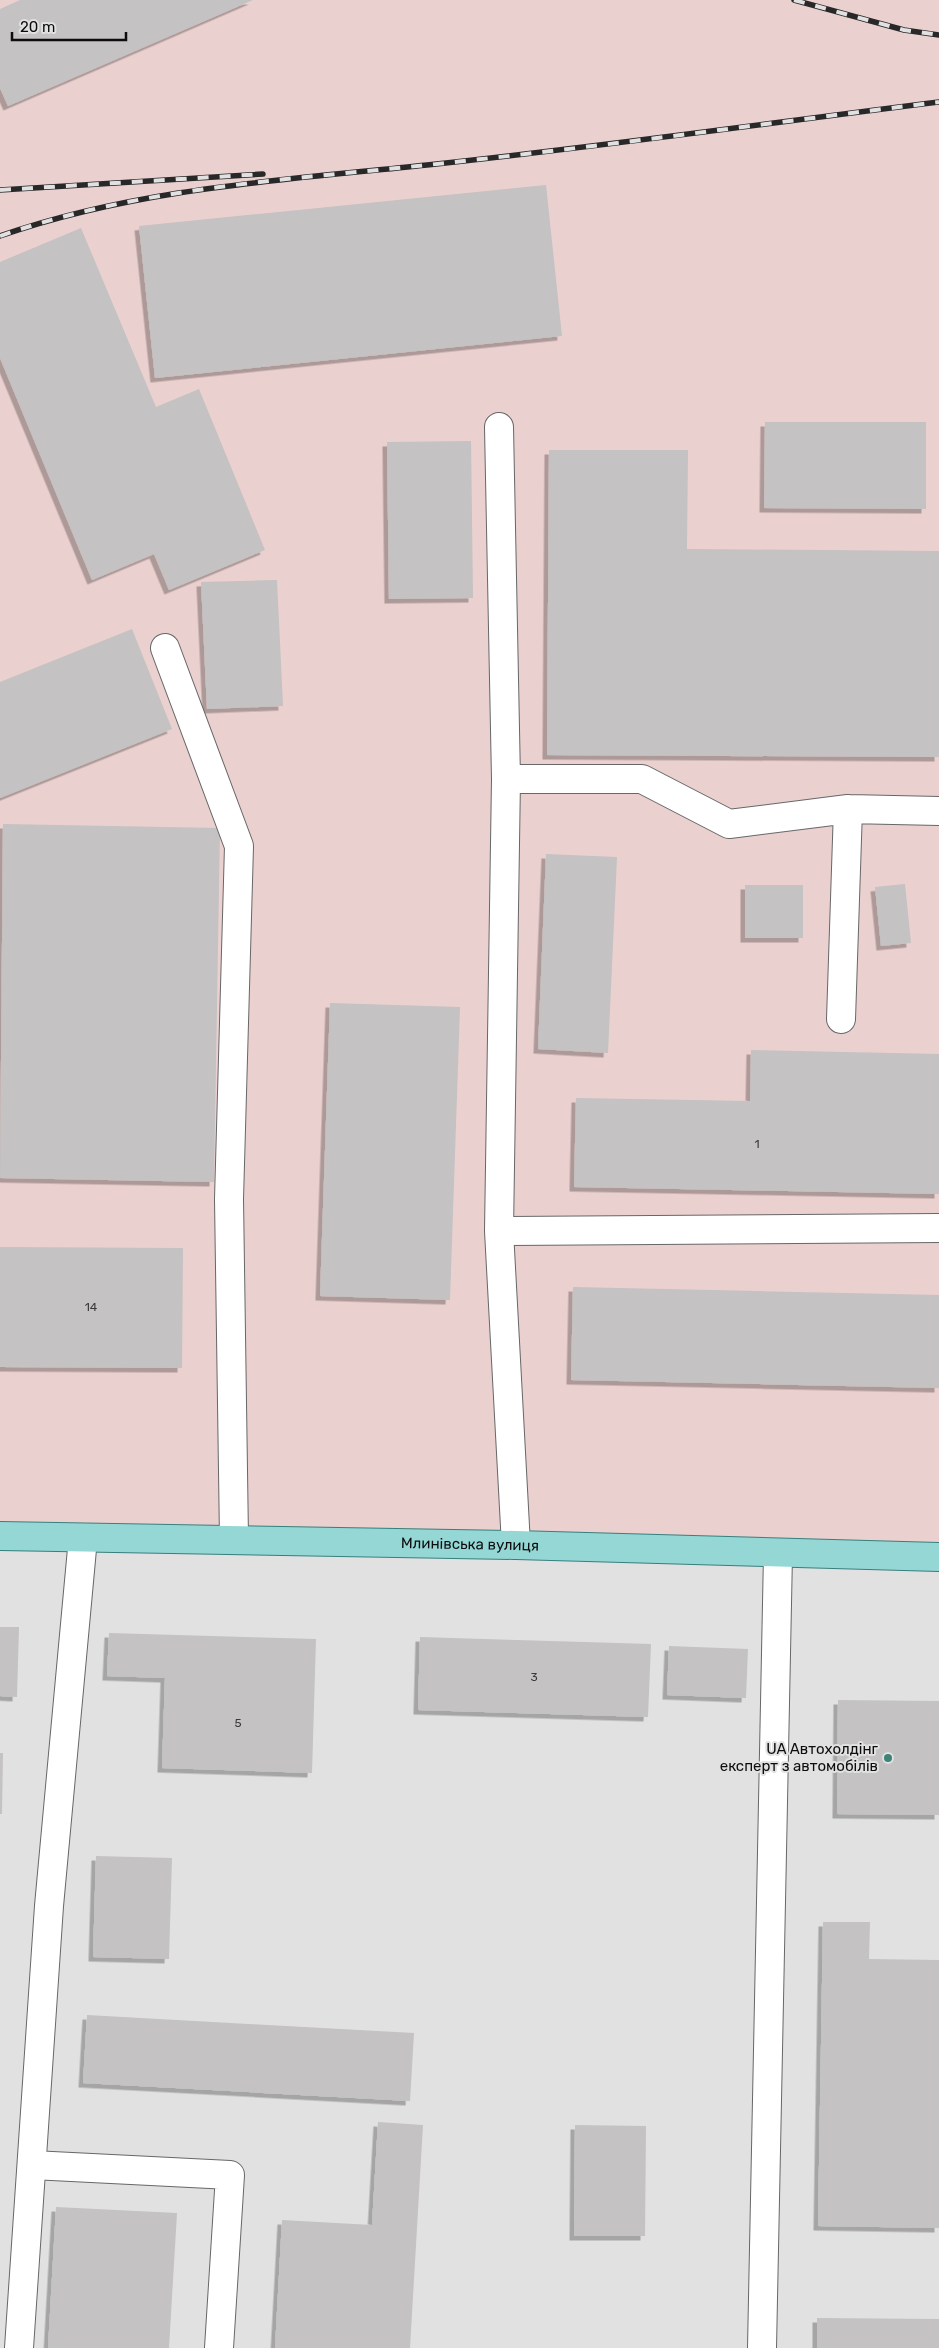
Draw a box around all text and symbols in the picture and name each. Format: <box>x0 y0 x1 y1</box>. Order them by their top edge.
scale bar <box>12 10 126 42</box>
text: 20 m <box>20 18 55 36</box>
house number: 1 <box>754 1137 760 1151</box>
house number: 14 <box>85 1300 98 1314</box>
street label: Млинівська вулиця <box>401 1534 539 1555</box>
house number: 3 <box>530 1670 538 1684</box>
house number: 5 <box>234 1716 242 1730</box>
place label: UA Автохолдінг експерт з автомобілів <box>720 1740 879 1775</box>
marker: UA Автохолдінг експерт з автомобілів <box>882 1752 894 1764</box>

